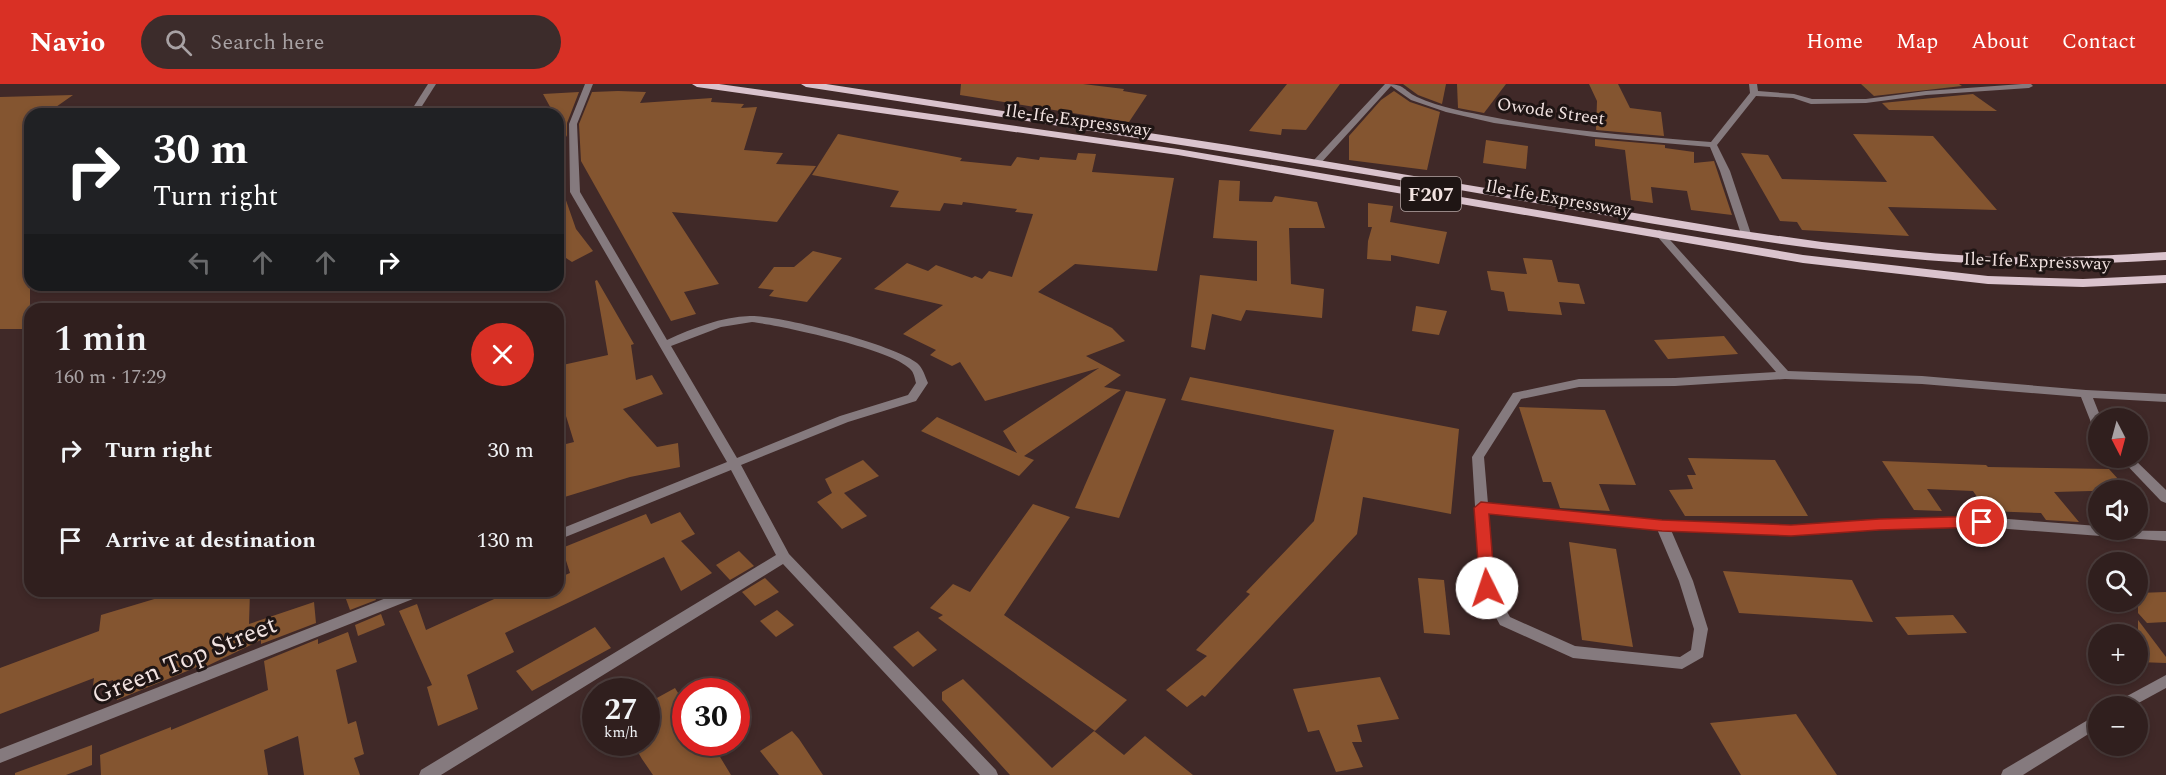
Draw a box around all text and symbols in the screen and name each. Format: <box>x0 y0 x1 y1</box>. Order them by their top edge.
search box <box>141 15 561 69</box>
text: Navio <box>30 21 105 64</box>
icon: search <box>162 26 195 59</box>
text: Search here <box>210 26 324 59</box>
text: Home <box>1806 26 1863 58</box>
text: Map <box>1896 26 1938 58</box>
text: About <box>1971 26 2029 58</box>
text: Contact <box>2062 26 2136 58</box>
street label: Owode Street <box>1495 91 1607 132</box>
street label: Ile-Ife Expressway <box>1003 97 1154 144</box>
text: 30 m <box>153 119 248 182</box>
icon: right <box>54 132 132 210</box>
street label: Ile-Ife Expressway <box>1483 172 1634 225</box>
text: Turn right <box>153 176 278 218</box>
road number: F207 <box>1401 177 1461 211</box>
street label: Ile-Ife Expressway <box>1963 245 2112 278</box>
icon: left <box>183 246 216 279</box>
icon: ahead <box>246 246 279 279</box>
icon: ahead <box>309 246 342 279</box>
icon: right <box>372 246 405 279</box>
text: 1 min <box>54 312 147 367</box>
button: close <box>471 323 534 386</box>
text: 160 m · 17:29 <box>54 362 166 392</box>
north arrow <box>2088 408 2148 468</box>
map controls <box>2088 408 2148 756</box>
icon: right <box>54 434 87 467</box>
text: Turn right <box>105 434 212 467</box>
text: 30 m <box>488 434 534 467</box>
button: sound <box>2088 480 2148 540</box>
pin <box>1956 496 2007 547</box>
icon: arrive <box>1965 505 1998 538</box>
icon: arrive <box>54 524 87 557</box>
text: Arrive at destination <box>105 524 316 557</box>
text: 130 m <box>477 524 534 557</box>
button: search <box>2088 552 2148 612</box>
position arrow <box>1455 556 1519 620</box>
street label: Green Top Street <box>86 605 283 715</box>
button: + <box>2088 624 2148 684</box>
speed limit sign: 30 <box>672 678 750 756</box>
text: 27 <box>604 687 638 733</box>
button: − <box>2088 696 2148 756</box>
text: km/h <box>604 721 638 744</box>

